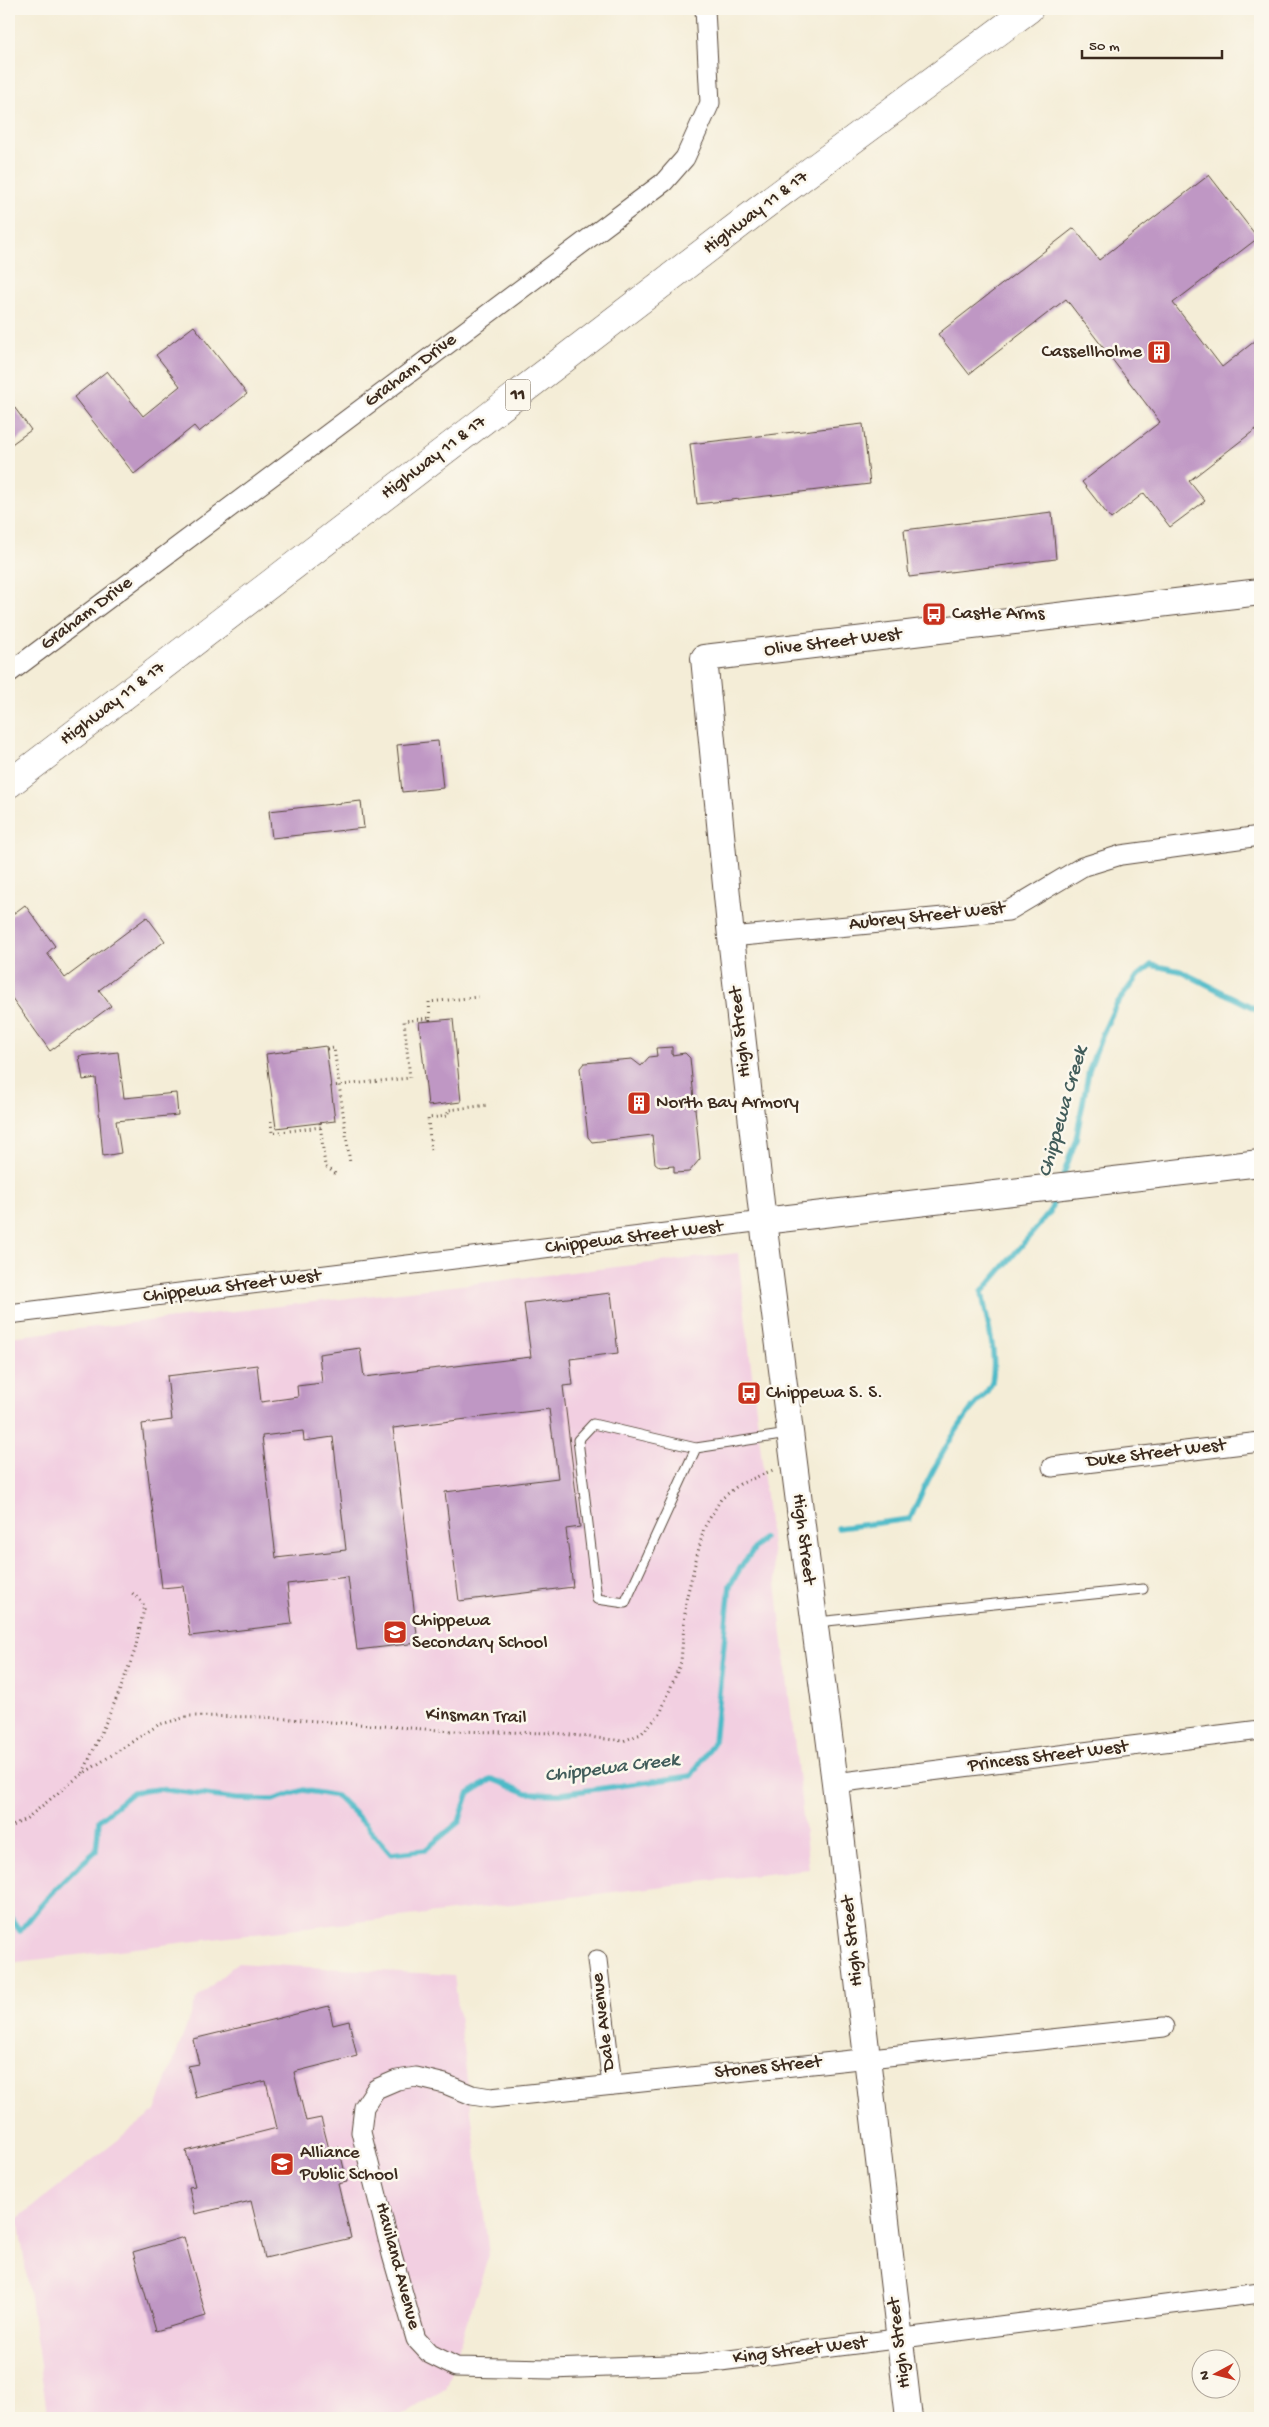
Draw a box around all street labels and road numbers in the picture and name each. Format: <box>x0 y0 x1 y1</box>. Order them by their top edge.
street label: Highway 11 & 17 <box>699 165 814 260</box>
street label: Graham Drive <box>360 329 462 413</box>
road number: 11 <box>506 380 530 410</box>
street label: Highway 11 & 17 <box>377 410 492 505</box>
street label: Graham Drive <box>36 572 138 656</box>
street label: Olive Street West <box>763 623 905 663</box>
street label: Highway 11 & 17 <box>56 656 171 751</box>
street label: Aubrey Street West <box>848 897 1008 937</box>
street label: High Street <box>725 983 757 1079</box>
street label: Chippewa Street West <box>544 1215 726 1260</box>
street label: Chippewa Street West <box>142 1264 324 1309</box>
street label: Duke Street West <box>1083 1434 1229 1474</box>
street label: High Street <box>786 1492 820 1588</box>
street label: Kinsman Trail <box>425 1704 527 1730</box>
street label: Princess Street West <box>966 1736 1132 1778</box>
street label: High Street <box>837 1892 869 1988</box>
street label: Dale Avenue <box>587 1971 622 2074</box>
street label: Stones Street <box>713 2051 825 2085</box>
street label: Haviland Avenue <box>369 2200 425 2332</box>
street label: High Street <box>883 2294 917 2390</box>
street label: King Street West <box>732 2331 871 2371</box>

